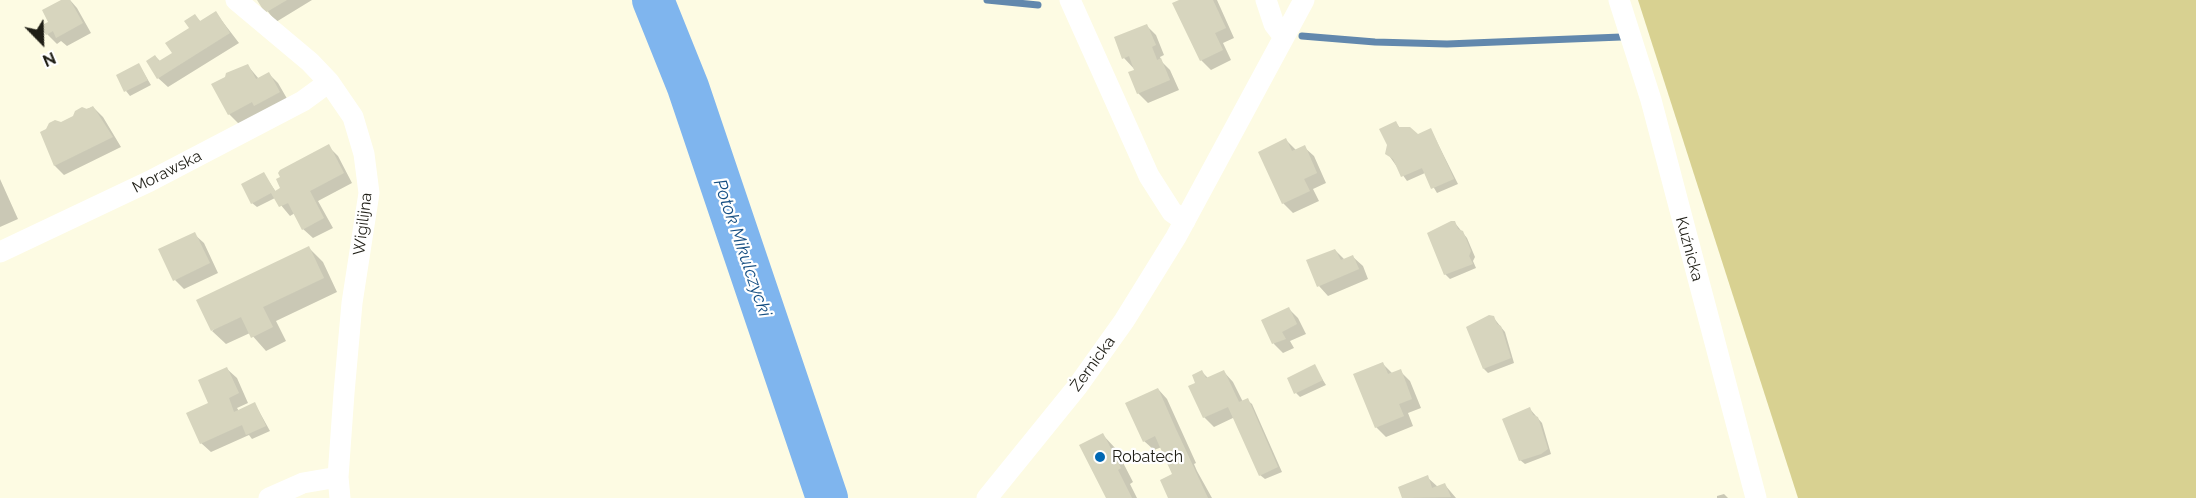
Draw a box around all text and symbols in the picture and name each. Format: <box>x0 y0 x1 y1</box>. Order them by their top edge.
north arrow <box>12 12 72 72</box>
text: N <box>40 48 59 70</box>
street label: Morawska <box>129 146 205 198</box>
water label: Potok Mikulczycki <box>708 176 776 320</box>
street label: Wigilijna <box>350 192 376 256</box>
street label: Kuźnicka <box>1671 215 1707 283</box>
street label: Żernicka <box>1067 333 1119 395</box>
place label: Robatech <box>1112 447 1183 467</box>
marker: Robatech <box>1093 450 1107 464</box>

